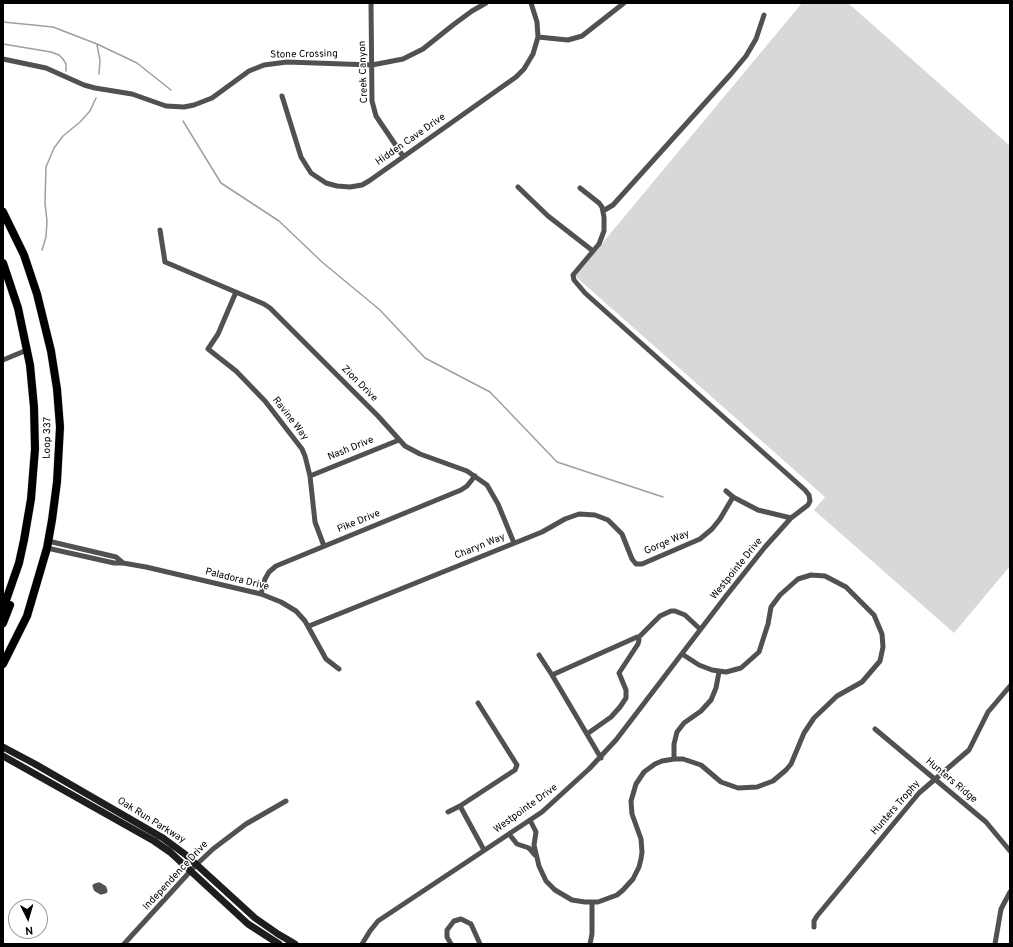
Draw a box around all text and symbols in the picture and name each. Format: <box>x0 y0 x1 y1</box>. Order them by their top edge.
street label: Creek Canyon <box>357 41 371 103</box>
street label: Stone Crossing <box>270 48 338 62</box>
street label: Hidden Cave Drive <box>374 111 448 169</box>
street label: Zion Drive <box>338 363 380 405</box>
street label: Ravine Way <box>269 395 311 443</box>
street label: Loop 337 <box>42 417 54 459</box>
street label: Nash Drive <box>326 434 376 464</box>
street label: Pike Drive <box>336 508 382 536</box>
street label: Gorge Way <box>643 528 691 558</box>
street label: Charyn Way <box>453 531 507 563</box>
street label: Westpointe Drive <box>708 536 766 602</box>
street label: Paladora Drive <box>204 566 270 594</box>
street label: Hunters Ridge <box>923 756 979 806</box>
street label: Hunters Trophy <box>869 778 923 838</box>
street label: Westpointe Drive <box>492 782 560 836</box>
street label: Oak Run Parkway <box>115 795 187 847</box>
street label: Independence Drive <box>141 839 211 913</box>
north arrow <box>8 899 48 939</box>
text: N <box>24 923 34 937</box>

